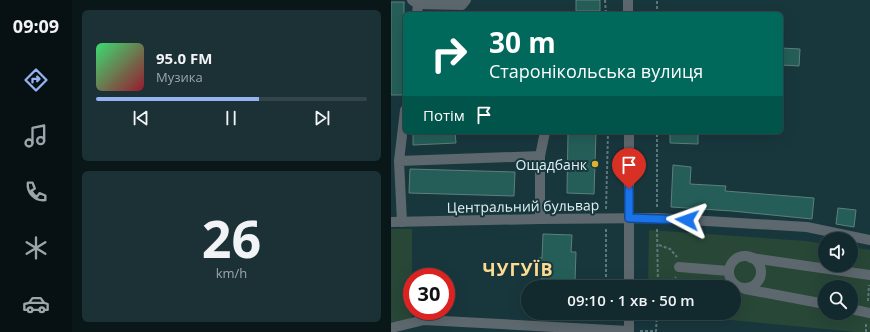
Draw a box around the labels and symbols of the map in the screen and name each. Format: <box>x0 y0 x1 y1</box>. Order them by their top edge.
pin <box>612 148 646 189</box>
place label: Ощадбанк <box>516 155 588 174</box>
marker: Ощадбанк <box>590 159 600 169</box>
street label: Центральний бульвар <box>447 195 599 217</box>
position arrow <box>666 199 708 241</box>
district label: ЧУГУЇВ <box>482 257 554 281</box>
speed limit sign: 30 <box>403 268 455 320</box>

